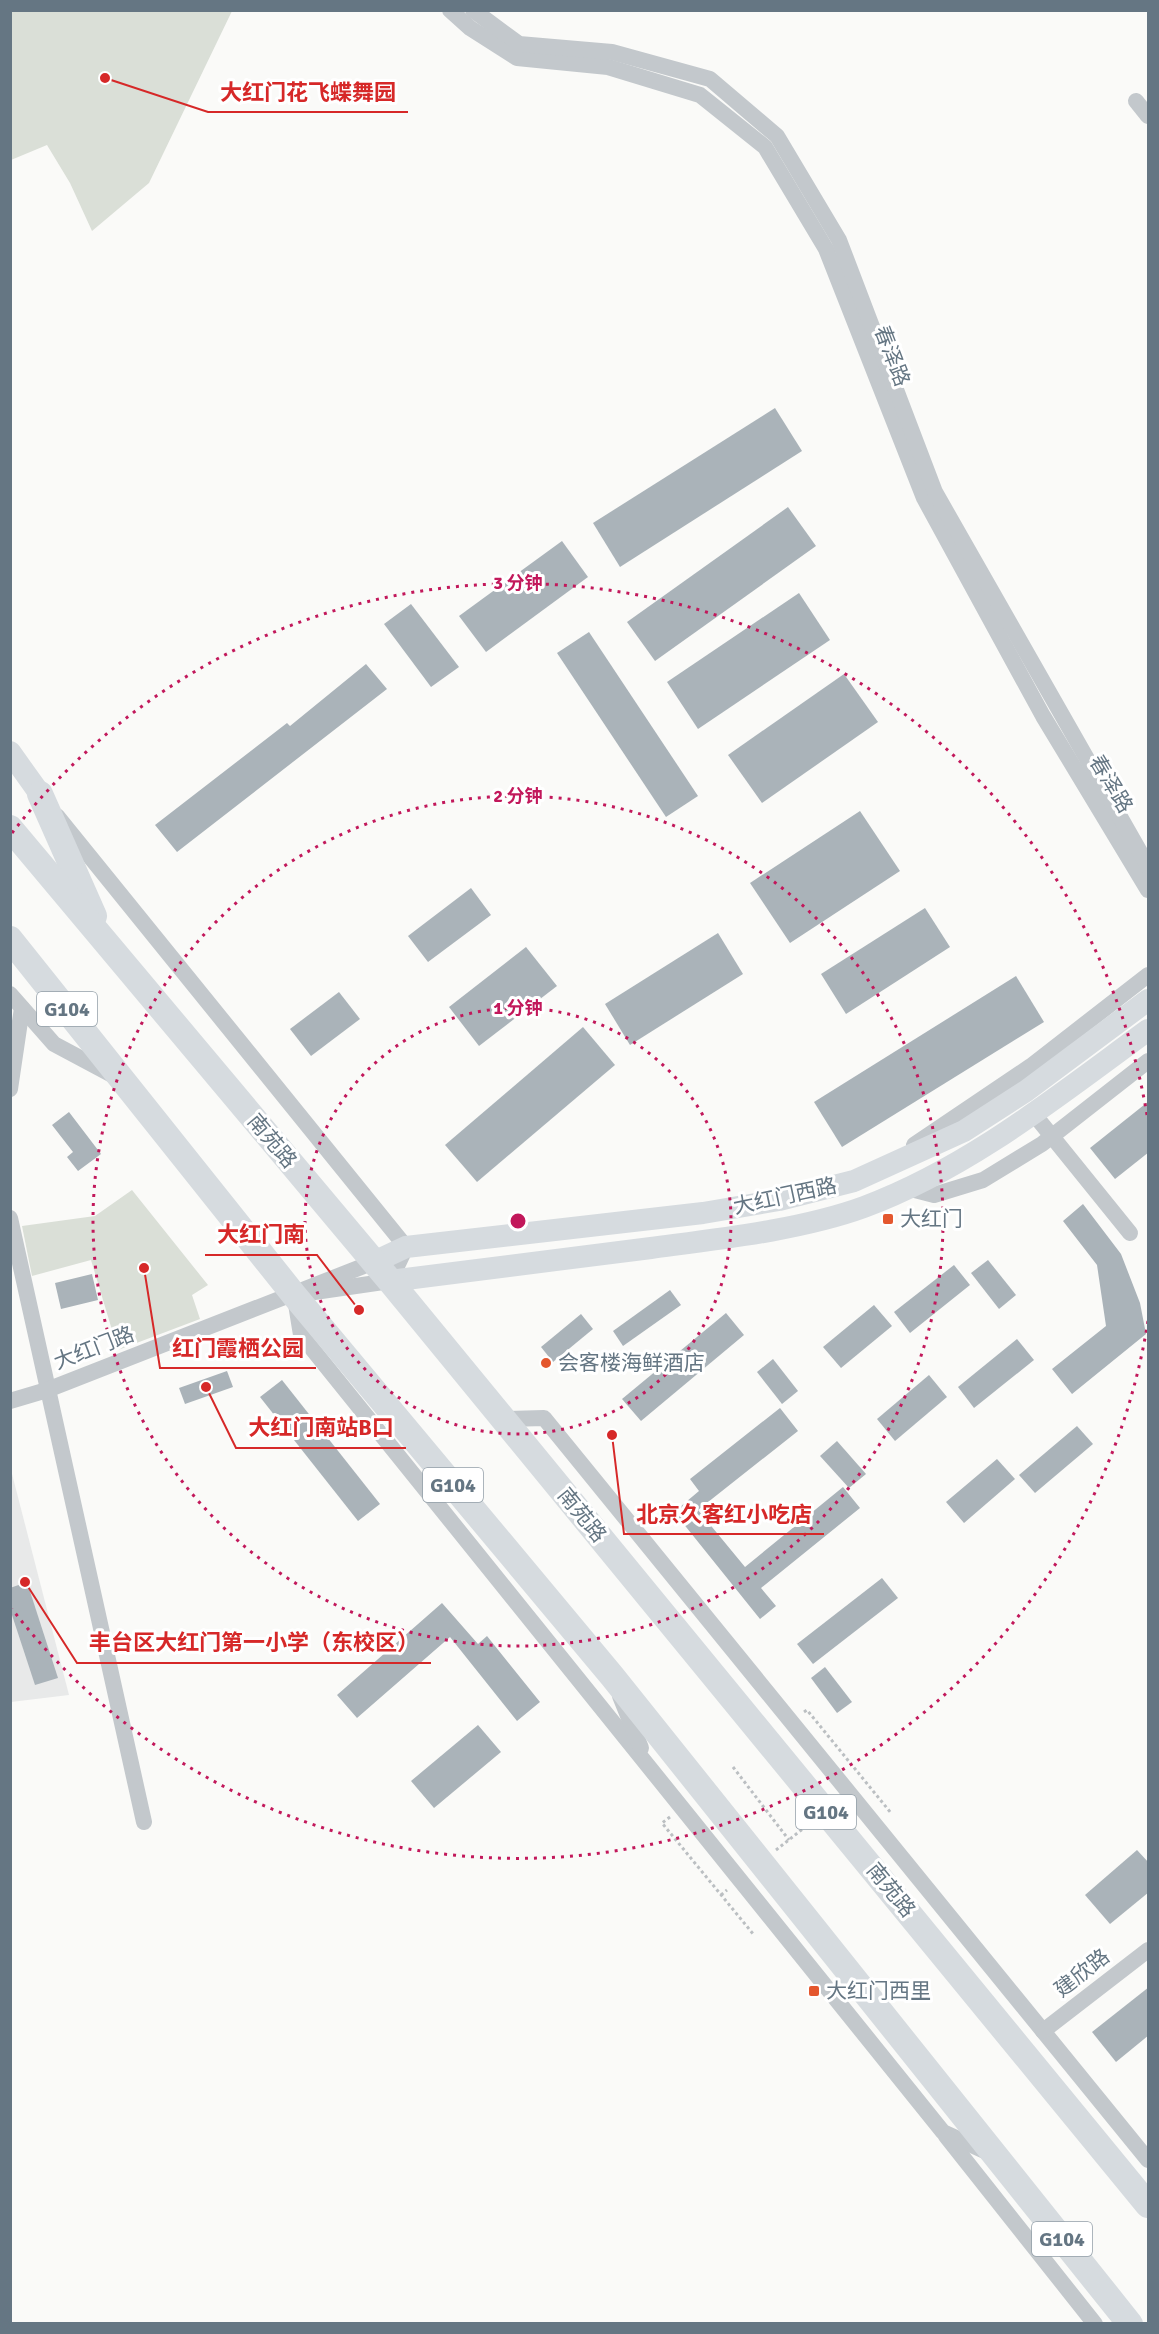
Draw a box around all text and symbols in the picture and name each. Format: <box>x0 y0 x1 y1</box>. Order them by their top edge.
callout: 大红门花飞蝶舞园 <box>208 72 408 112</box>
text: 大红门花飞蝶舞园 <box>220 79 396 106</box>
street label: 春泽路 <box>869 322 915 390</box>
text: 3 分钟 <box>493 572 543 594</box>
street label: 春泽路 <box>1084 750 1138 818</box>
text: 2 分钟 <box>493 785 543 807</box>
road number: G104 <box>37 992 97 1026</box>
text: 1 分钟 <box>493 997 543 1019</box>
street label: 南苑路 <box>242 1109 302 1173</box>
street label: 大红门西路 <box>731 1172 839 1220</box>
place label: 大红门 <box>900 1206 963 1232</box>
centre of rings <box>508 1211 528 1231</box>
marker: 大红门 <box>881 1212 895 1226</box>
callout: 大红门南 <box>205 1215 317 1255</box>
text: 大红门南 <box>217 1221 305 1248</box>
street label: 大红门路 <box>50 1321 138 1375</box>
callout: 红门霞栖公园 <box>160 1328 316 1368</box>
text: 红门霞栖公园 <box>172 1335 304 1362</box>
place label: 会客楼海鲜酒店 <box>558 1350 705 1376</box>
marker: 会客楼海鲜酒店 <box>539 1356 553 1370</box>
callout: 大红门南站B口 <box>236 1408 406 1448</box>
text: 大红门南站B口 <box>248 1414 394 1441</box>
road number: G104 <box>423 1468 483 1502</box>
street label: 南苑路 <box>552 1482 612 1548</box>
callout: 北京久客红小吃店 <box>624 1494 824 1534</box>
text: 北京久客红小吃店 <box>636 1501 812 1528</box>
callout: 丰台区大红门第一小学（东校区） <box>77 1623 431 1663</box>
text: 丰台区大红门第一小学（东校区） <box>89 1629 419 1656</box>
road number: G104 <box>796 1795 856 1829</box>
street label: 南苑路 <box>861 1857 921 1923</box>
street label: 建欣路 <box>1049 1943 1115 2003</box>
place label: 大红门西里 <box>826 1978 931 2004</box>
marker: 大红门西里 <box>807 1984 821 1998</box>
road number: G104 <box>1032 2222 1092 2256</box>

